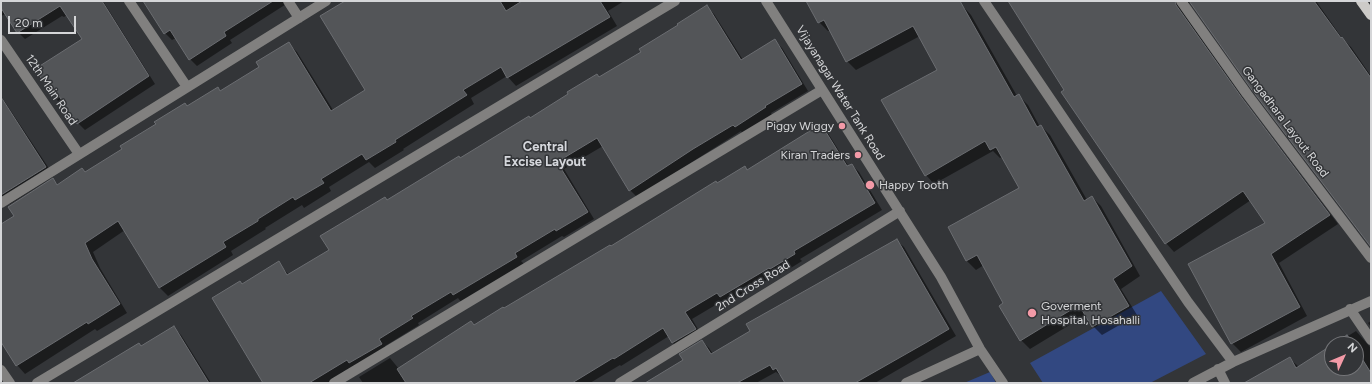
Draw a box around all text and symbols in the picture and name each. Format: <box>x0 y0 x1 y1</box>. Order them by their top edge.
scale bar <box>10 8 78 34</box>
text: 20 m <box>15 16 43 30</box>
street label: Vijayanagar Water Tank Road <box>793 23 887 163</box>
street label: 12th Main Road <box>22 52 80 128</box>
street label: Gangadhara Layout Road <box>1239 64 1331 180</box>
place label: Piggy Wiggy <box>766 119 834 133</box>
marker: Piggy Wiggy <box>837 121 847 131</box>
district label: Central Excise Layout <box>504 139 586 170</box>
place label: Kiran Traders <box>781 148 850 162</box>
marker: Kiran Traders <box>853 150 863 160</box>
place label: Happy Tooth <box>879 178 948 192</box>
marker: Happy Tooth <box>864 179 876 191</box>
street label: 2nd Cross Road <box>713 257 793 315</box>
place label: Goverment Hospital, Hosahalli <box>1041 299 1140 327</box>
marker: Goverment Hospital, Hosahalli <box>1026 307 1038 319</box>
north arrow <box>1324 336 1364 376</box>
text: N <box>1345 340 1360 356</box>

